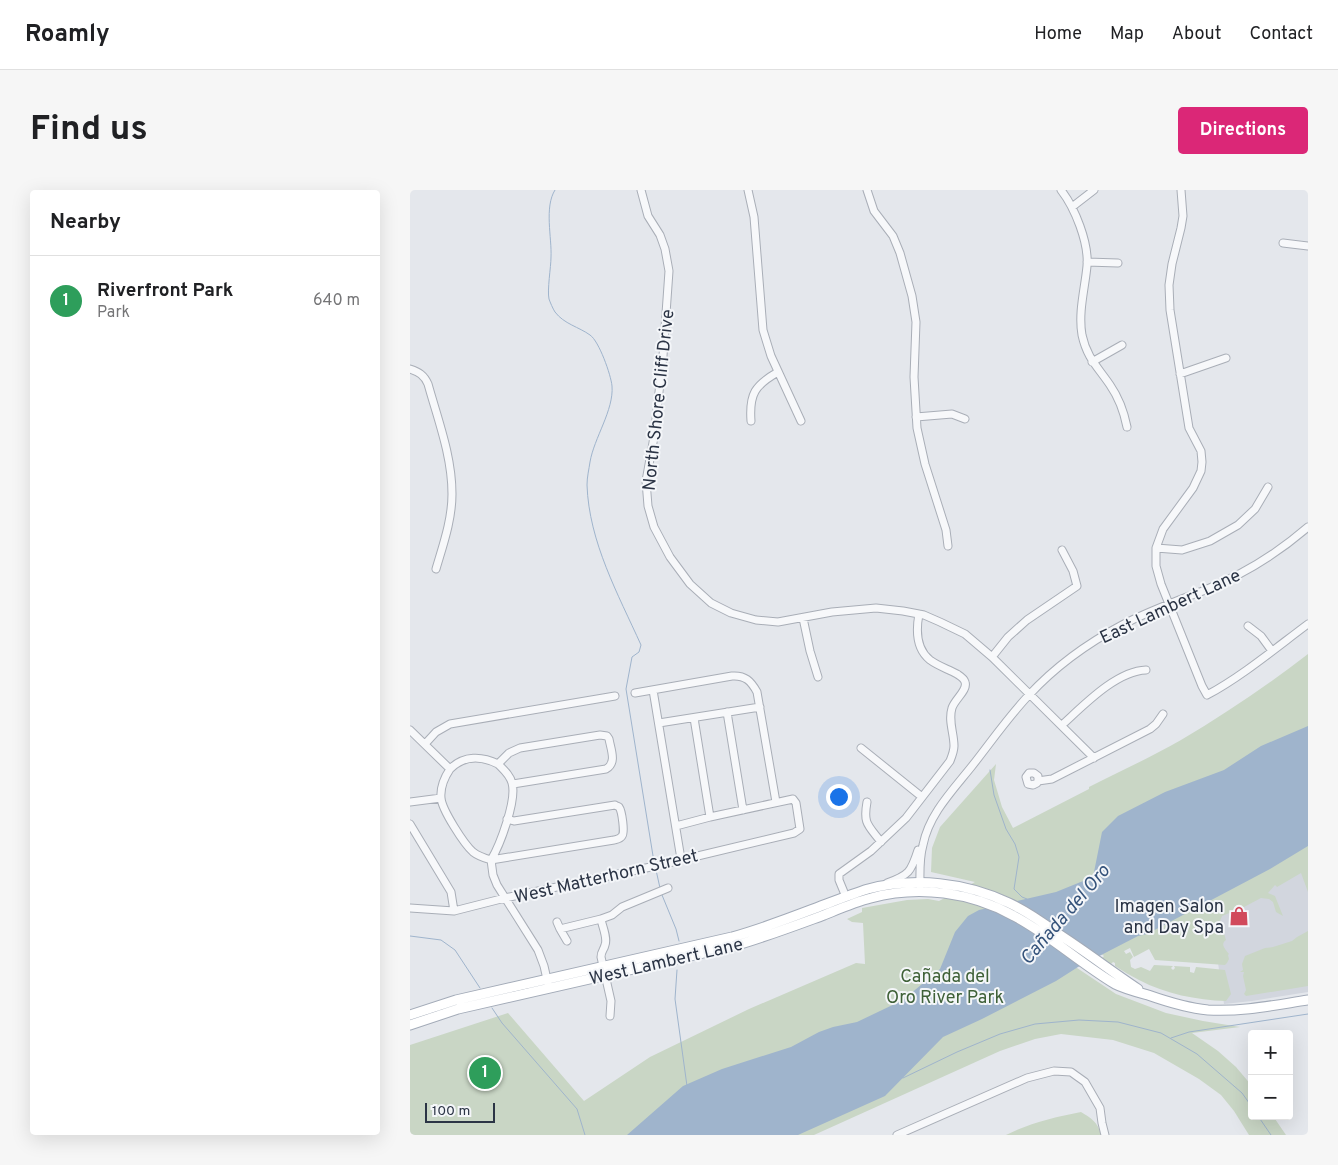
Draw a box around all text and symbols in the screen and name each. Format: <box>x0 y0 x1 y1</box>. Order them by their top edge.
text: Roamly <box>25 20 110 50</box>
text: Home <box>1034 23 1082 46</box>
text: Map <box>1110 23 1144 46</box>
text: About <box>1172 23 1221 46</box>
text: Contact <box>1249 23 1313 46</box>
button: Directions <box>1178 107 1308 154</box>
text: Find us <box>30 108 148 152</box>
text: Nearby <box>50 209 121 236</box>
text: Riverfront Park <box>97 279 233 303</box>
text: 1 <box>63 291 69 311</box>
text: 640 m <box>313 291 360 311</box>
text: Park <box>97 303 130 323</box>
street label: North Shore Cliff Drive <box>639 308 680 492</box>
street label: East Lambert Lane <box>1096 565 1245 650</box>
your location <box>826 784 852 810</box>
street label: West Matterhorn Street <box>512 845 700 910</box>
water label: Cañada del Oro <box>1015 859 1116 971</box>
place label: Imagen Salon and Day Spa <box>1115 896 1224 940</box>
shop icon: Imagen Salon and Day Spa <box>1228 905 1250 927</box>
street label: West Lambert Lane <box>587 934 745 991</box>
park label: Cañada del Oro River Park <box>886 966 1004 1010</box>
map controls <box>1248 1030 1293 1120</box>
button: + <box>1248 1030 1293 1075</box>
pin: 1 <box>469 1054 501 1092</box>
button: − <box>1248 1075 1293 1120</box>
scale bar <box>425 1100 495 1123</box>
text: 100 m <box>432 1103 470 1120</box>

